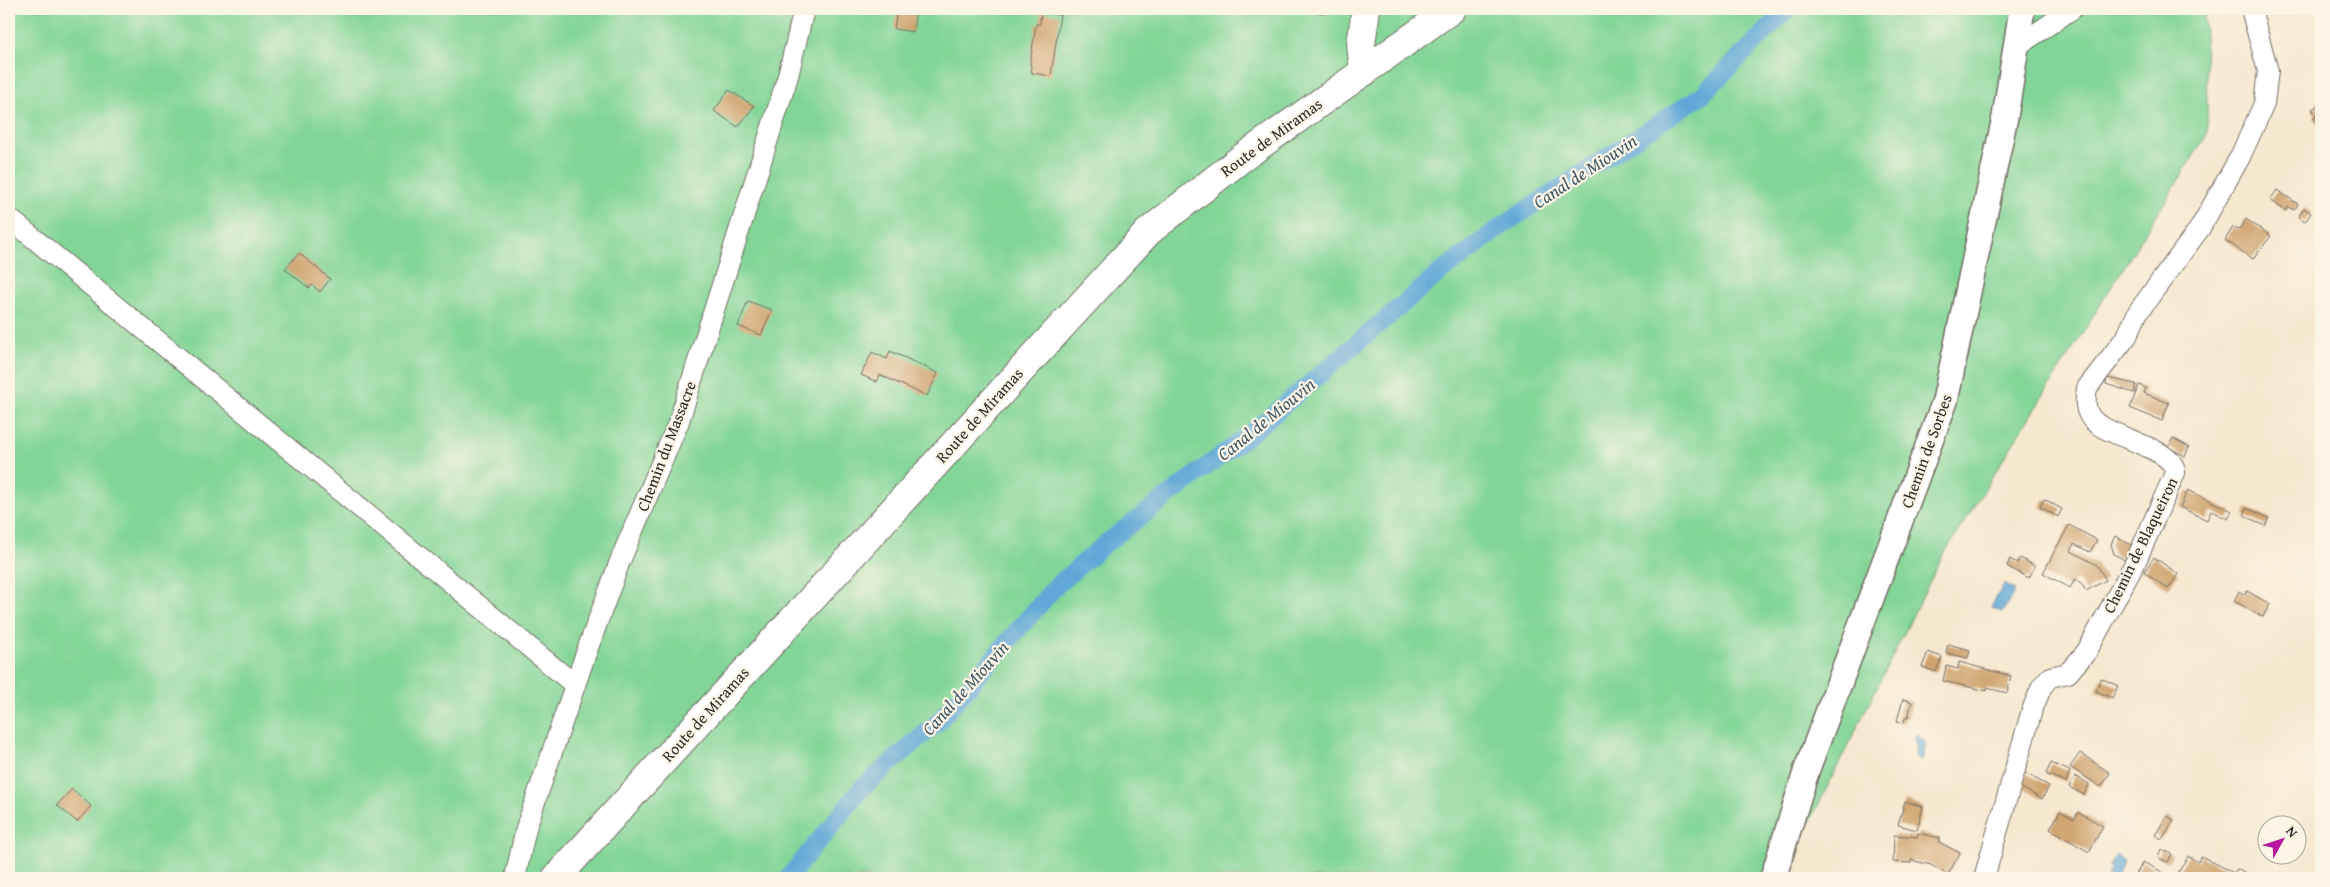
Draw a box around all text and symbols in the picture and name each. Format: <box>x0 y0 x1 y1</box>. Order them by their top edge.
street label: Route de Miramas <box>1215 92 1327 182</box>
water label: Canal de Miouvin <box>1528 127 1642 215</box>
street label: Route de Miramas <box>930 362 1028 468</box>
water label: Canal de Miouvin <box>1211 371 1321 467</box>
street label: Chemin du Massacre <box>630 377 702 515</box>
street label: Chemin de Sorbes <box>1894 391 1958 511</box>
street label: Chemin de Blaqueiron <box>2097 473 2183 617</box>
water label: Canal de Miouvin <box>915 635 1015 741</box>
street label: Route de Miramas <box>656 661 754 767</box>
north arrow <box>2258 814 2308 864</box>
text: N <box>2281 822 2303 842</box>

